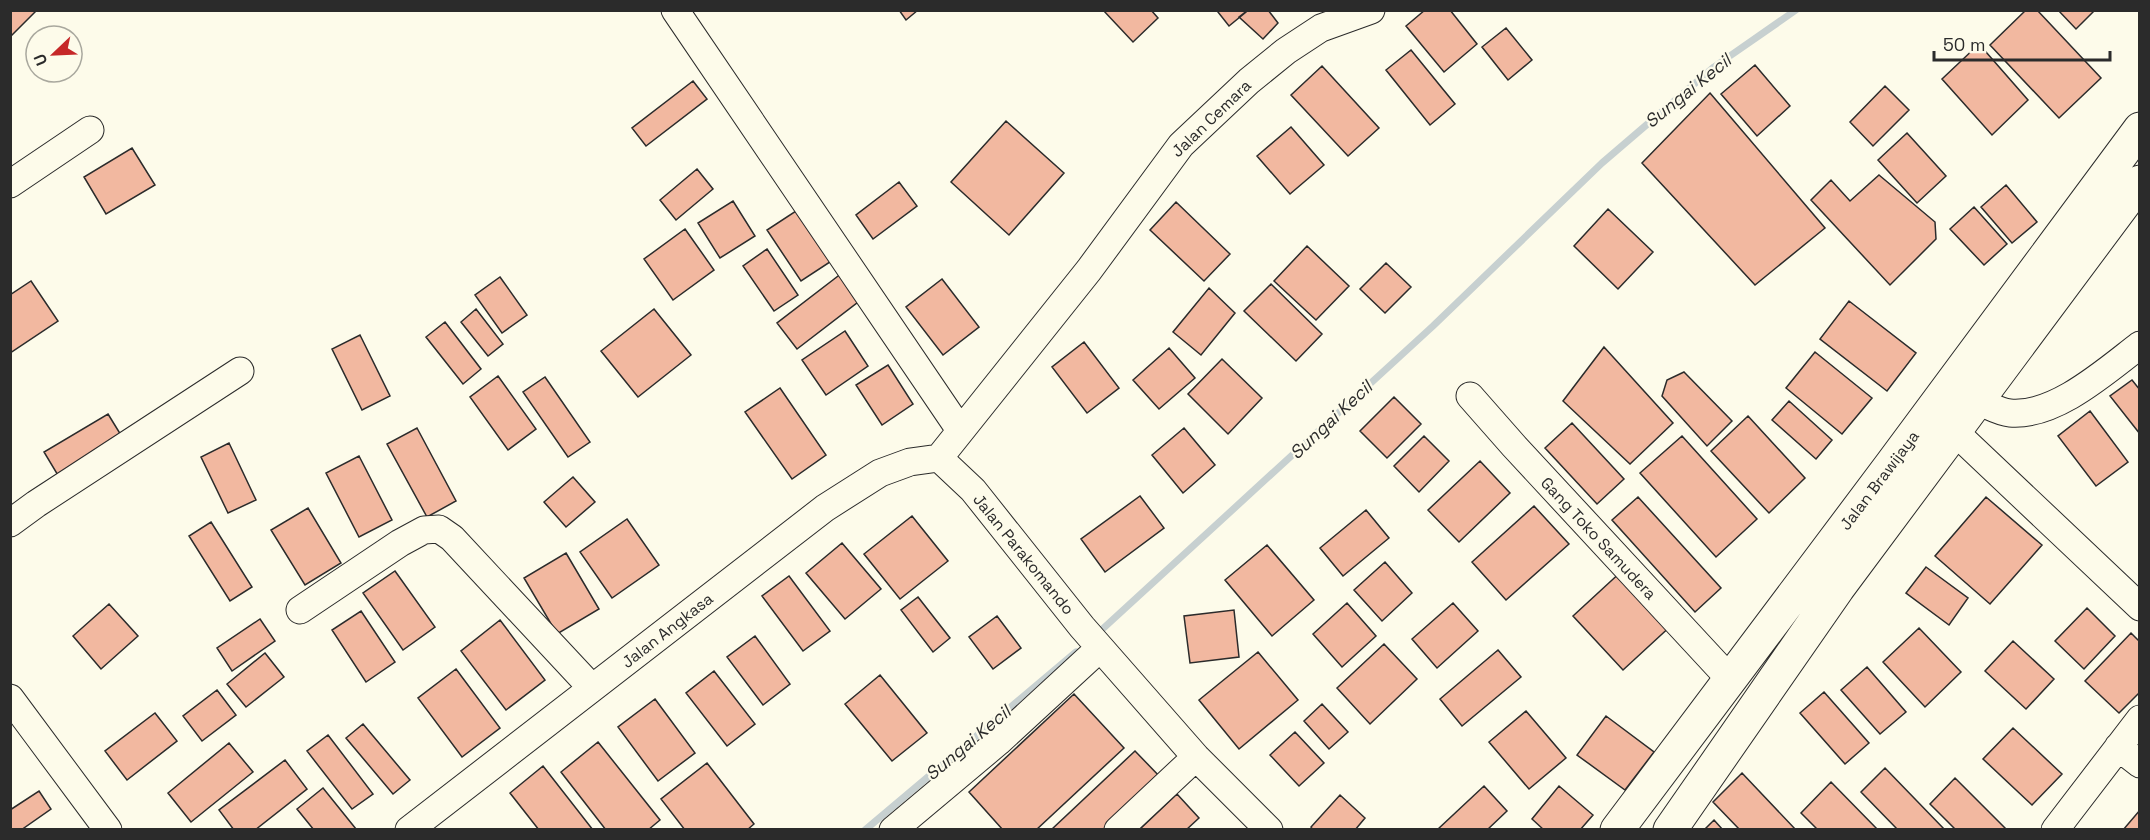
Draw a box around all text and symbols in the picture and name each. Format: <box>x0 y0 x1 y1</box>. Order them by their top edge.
north arrow <box>24 24 84 84</box>
scale bar <box>1934 24 2110 62</box>
text: 50 m <box>1943 33 1985 56</box>
water label: Sungai Kecil <box>1640 47 1738 133</box>
text: U <box>29 51 52 69</box>
street label: Jalan Cemara <box>1167 75 1256 162</box>
water label: Sungai Kecil <box>1284 374 1379 464</box>
street label: Jalan Brawijaya <box>1835 426 1924 534</box>
street label: Gang Toko Samudera <box>1536 472 1661 604</box>
street label: Jalan Parakomando <box>968 489 1079 619</box>
street label: Jalan Angkasa <box>617 588 717 673</box>
water label: Sungai Kecil <box>920 698 1017 785</box>

